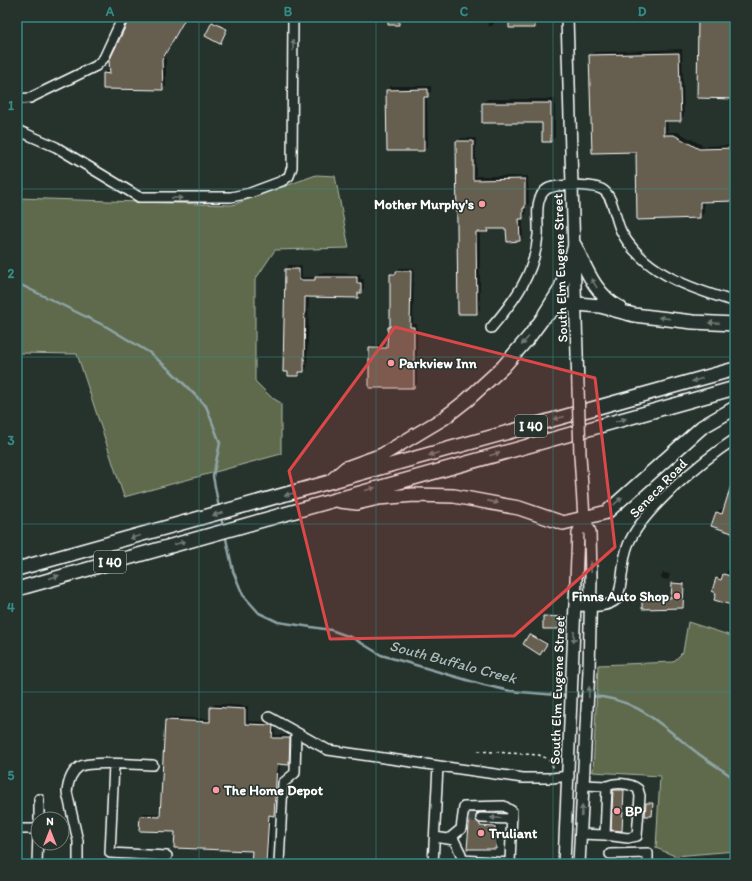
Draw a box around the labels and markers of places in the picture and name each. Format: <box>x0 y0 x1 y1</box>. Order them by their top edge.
place label: Mother Murphy's <box>374 196 474 213</box>
marker: Mother Murphy's <box>477 199 487 209</box>
place label: Parkview Inn <box>399 355 477 372</box>
marker: Parkview Inn <box>386 358 396 368</box>
place label: Finns Auto Shop <box>572 588 670 605</box>
marker: Finns Auto Shop <box>672 591 682 601</box>
place label: The Home Depot <box>223 782 324 799</box>
marker: The Home Depot <box>211 785 221 795</box>
place label: BP <box>625 803 642 820</box>
marker: BP <box>612 806 622 816</box>
place label: Truliant <box>488 825 538 842</box>
marker: Truliant <box>476 828 486 838</box>

